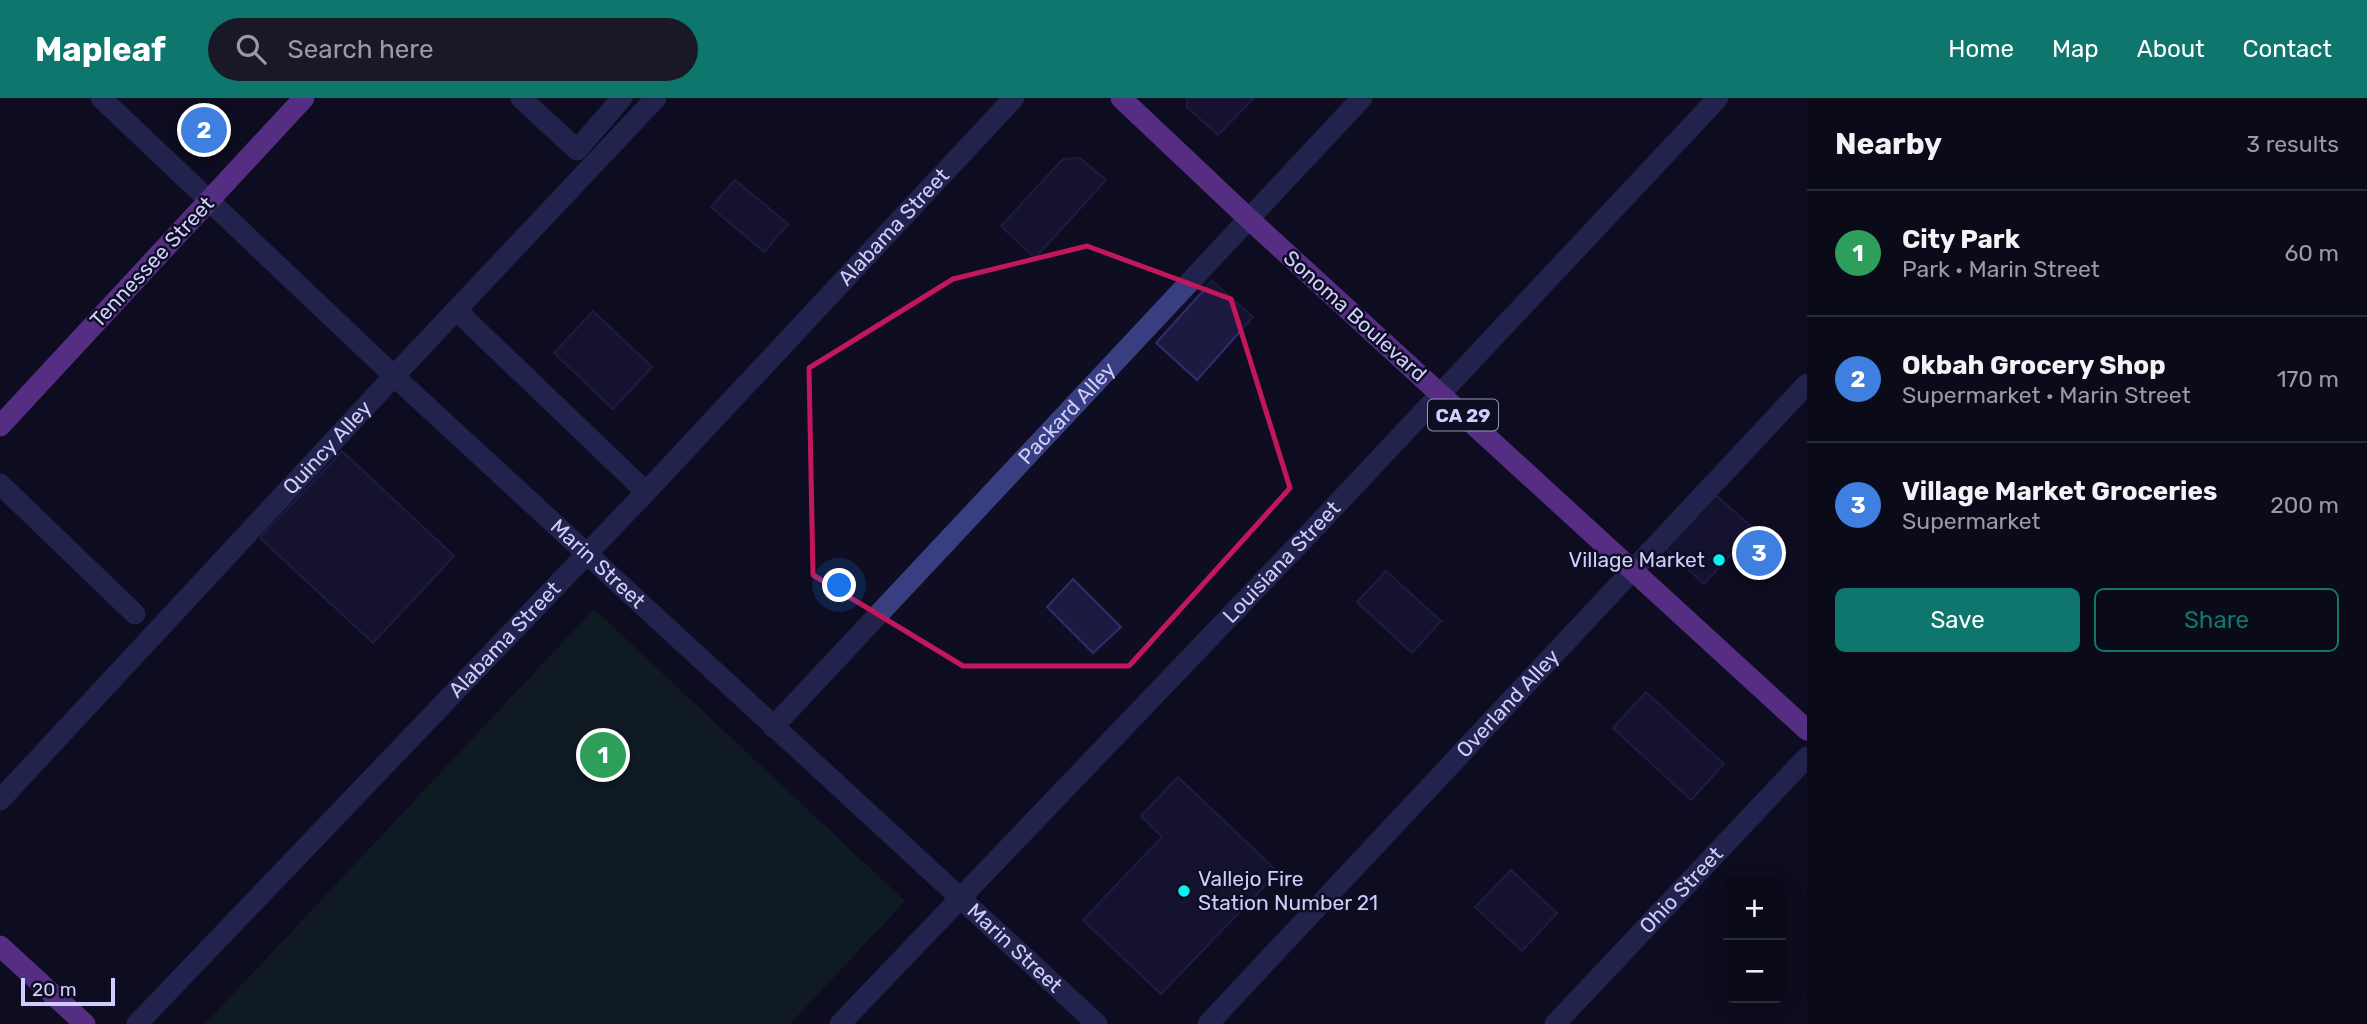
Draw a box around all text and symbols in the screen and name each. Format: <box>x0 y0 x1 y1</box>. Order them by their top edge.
search box <box>208 18 698 81</box>
text: Mapleaf <box>35 30 166 69</box>
icon: search <box>232 30 270 68</box>
text: Search here <box>288 34 433 65</box>
text: Home <box>1948 35 2014 63</box>
text: Map <box>2052 35 2099 63</box>
text: About <box>2137 35 2205 63</box>
text: Contact <box>2243 35 2332 63</box>
pin: 2 <box>181 104 227 156</box>
text: Nearby <box>1835 126 1942 162</box>
text: 3 results <box>2246 130 2339 158</box>
street label: Alabama Street <box>833 163 954 290</box>
street label: Tennessee Street <box>85 191 219 332</box>
text: City Park <box>1902 224 2020 255</box>
text: 1 <box>1852 239 1864 267</box>
text: 60 m <box>2284 239 2339 267</box>
street label: Sonoma Boulevard <box>1279 245 1432 386</box>
text: Park · Marin Street <box>1902 255 2100 283</box>
text: Okbah Grocery Shop <box>1902 350 2166 381</box>
street label: Packard Alley <box>1013 356 1121 469</box>
text: 2 <box>1851 365 1865 393</box>
text: 170 m <box>2277 365 2339 393</box>
text: Supermarket · Marin Street <box>1902 381 2191 409</box>
street label: Quincy Alley <box>277 395 377 499</box>
road number: CA 29 <box>1428 400 1498 430</box>
text: Village Market Groceries <box>1902 476 2217 507</box>
text: 3 <box>1850 491 1866 519</box>
text: 200 m <box>2270 491 2339 519</box>
street label: Louisiana Street <box>1217 496 1345 628</box>
text: Supermarket <box>1902 507 2040 535</box>
street label: Marin Street <box>545 514 651 613</box>
pin: 3 <box>1736 527 1782 579</box>
place label: Village Market <box>1569 547 1705 572</box>
marker: Village Market <box>1711 552 1727 568</box>
your location <box>822 568 856 602</box>
street label: Alabama Street <box>443 576 566 702</box>
button: Save <box>1835 588 2080 652</box>
button: Share <box>2094 588 2339 652</box>
street label: Overland Alley <box>1451 644 1565 762</box>
pin: 1 <box>580 729 626 781</box>
street label: Ohio Street <box>1634 841 1728 938</box>
place label: Vallejo Fire Station Number 21 <box>1198 866 1378 915</box>
map controls <box>1723 877 1786 1003</box>
button: + <box>1723 877 1786 940</box>
marker: Vallejo Fire Station Number 21 <box>1176 883 1192 899</box>
street label: Marin Street <box>962 898 1068 998</box>
button: − <box>1723 940 1786 1003</box>
scale bar <box>21 975 116 1007</box>
text: 20 m <box>32 978 77 1001</box>

